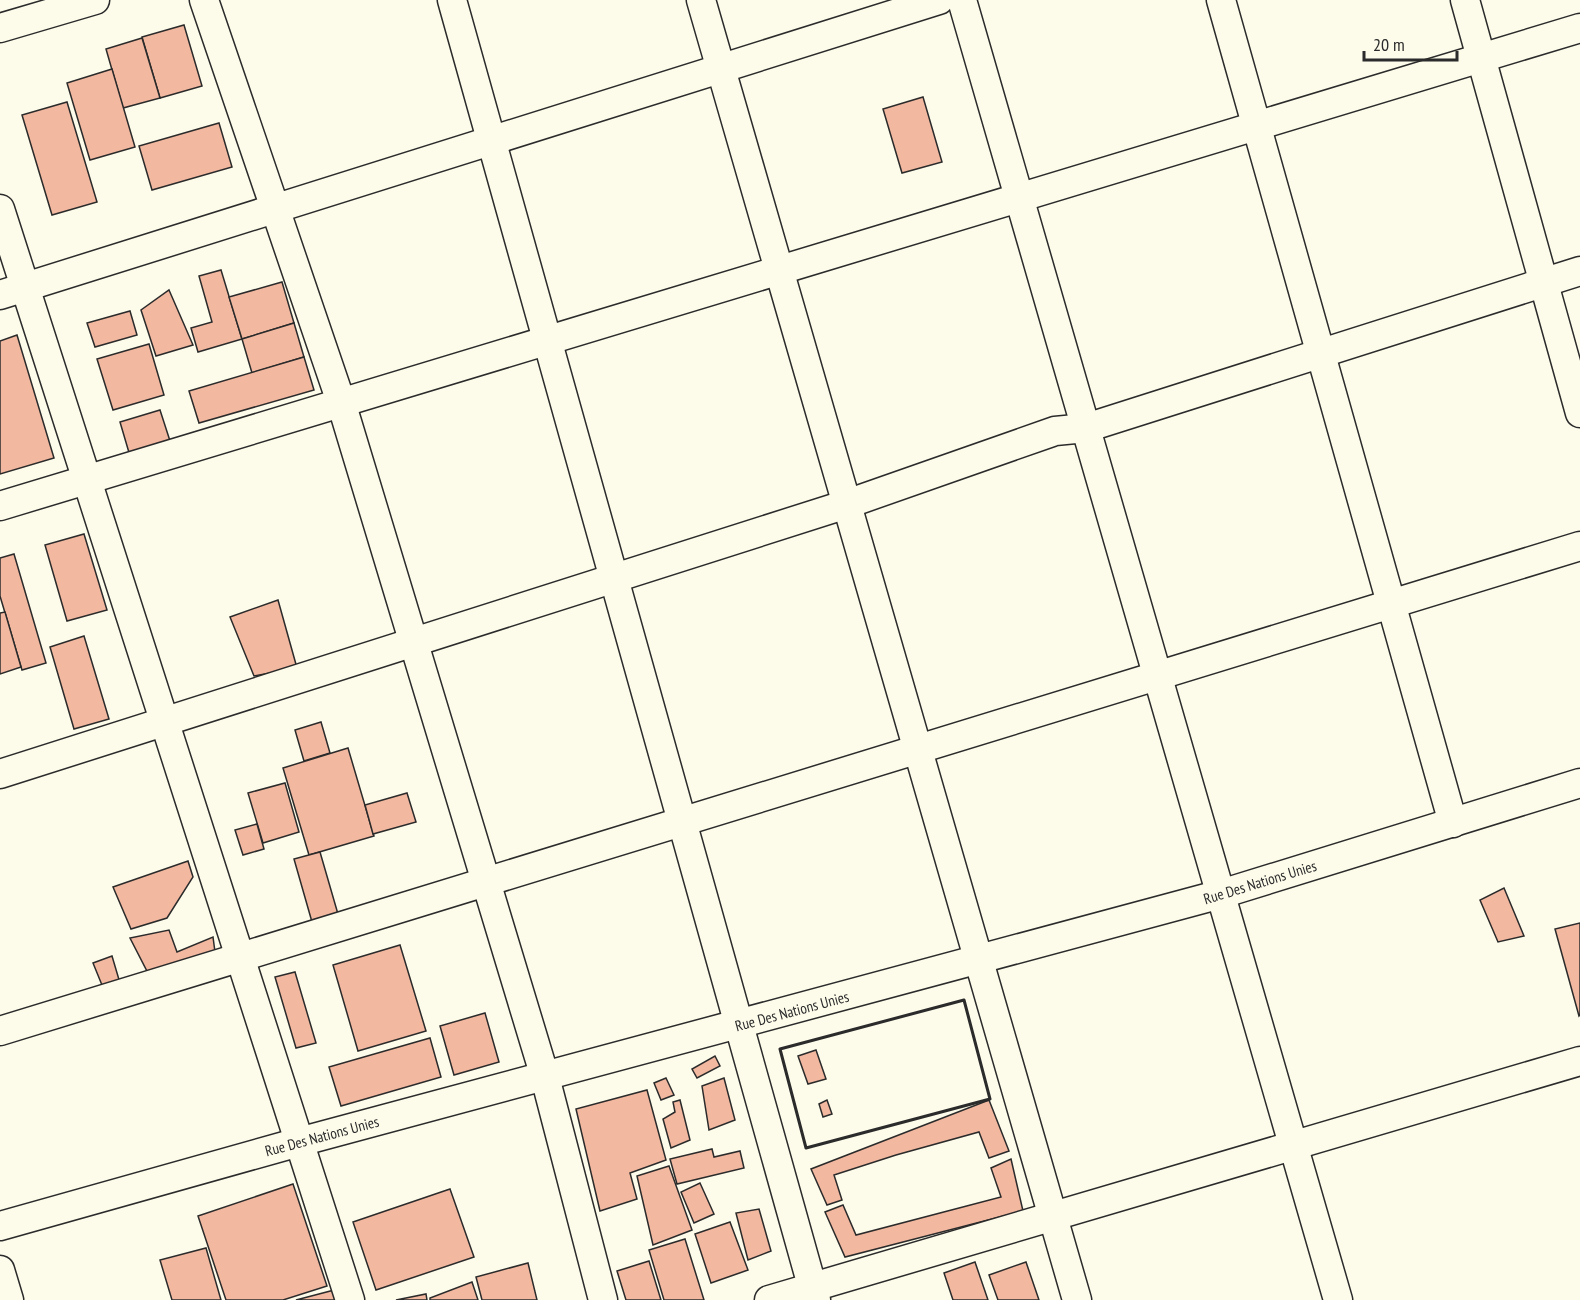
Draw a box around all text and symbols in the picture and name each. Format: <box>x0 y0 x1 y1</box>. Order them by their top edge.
scale bar <box>1364 24 1457 62</box>
text: 20 m <box>1373 33 1405 56</box>
street label: Rue Des Nations Unies <box>1201 856 1319 908</box>
street label: Rue Des Nations Unies <box>733 987 851 1035</box>
street label: Rue Des Nations Unies <box>263 1112 381 1160</box>

